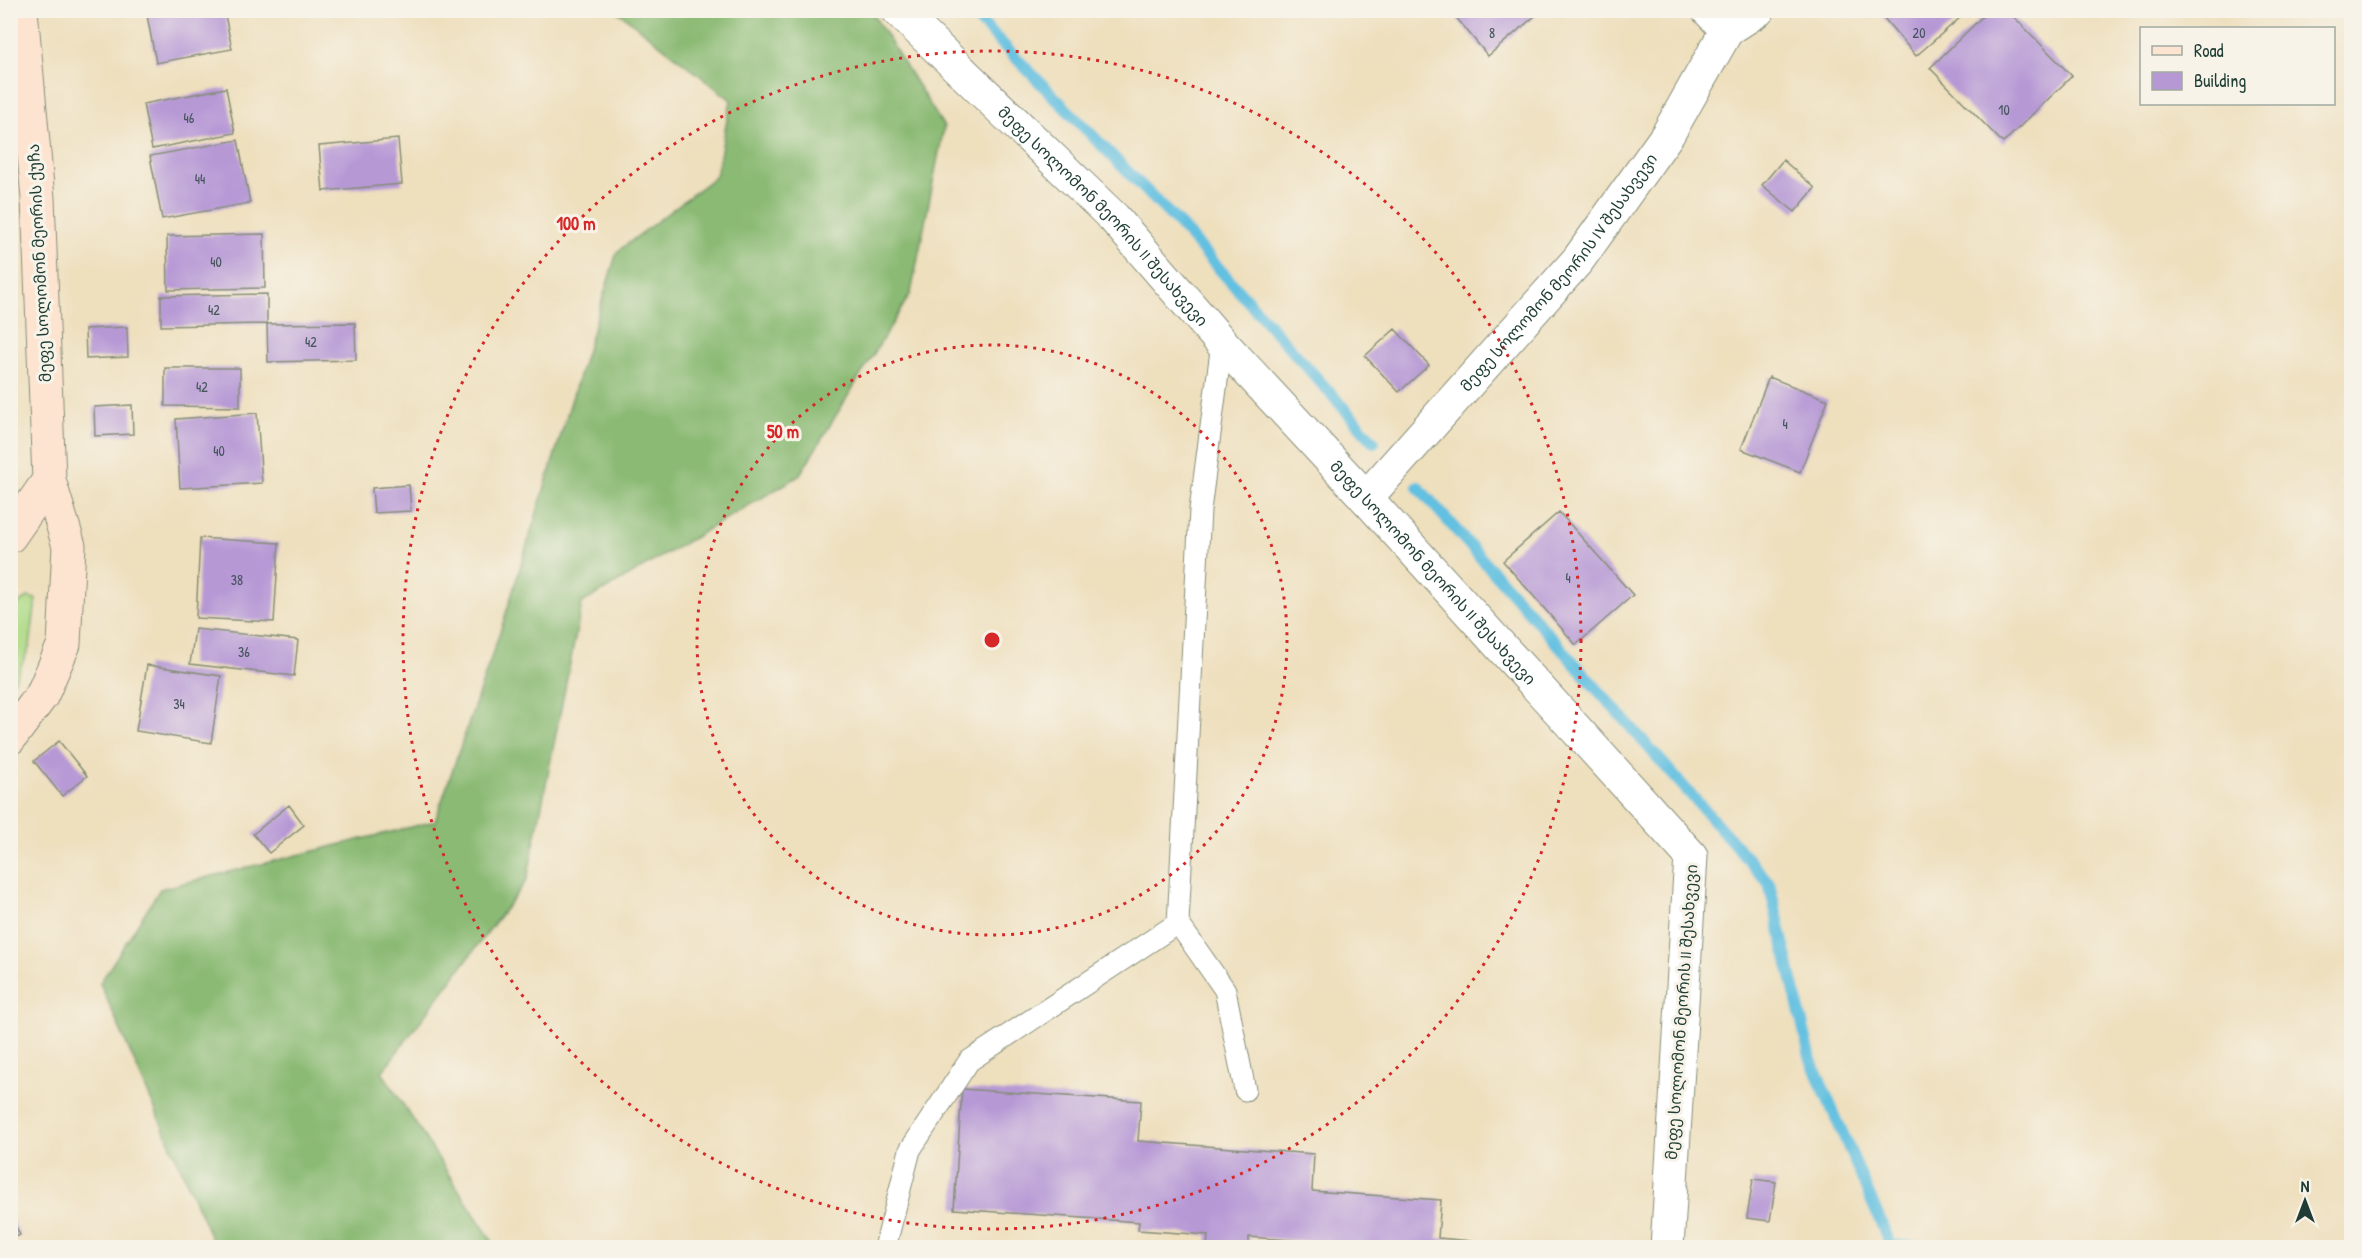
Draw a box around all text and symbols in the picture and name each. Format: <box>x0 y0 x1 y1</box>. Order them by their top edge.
house number: 8 <box>1489 23 1495 42</box>
house number: 20 <box>1913 23 1925 42</box>
legend <box>2140 27 2335 105</box>
text: Road <box>2194 38 2224 63</box>
text: Building <box>2194 68 2246 93</box>
house number: 10 <box>1998 100 2010 119</box>
street label: მეფე სოლომონ მეორის II შესახვევი <box>993 101 1213 331</box>
house number: 46 <box>184 108 195 127</box>
street label: მეფე სოლომონ მეორის ქუჩა <box>22 143 56 383</box>
street label: მეფე სოლომონ მეორის IV შესახვევი <box>1455 149 1662 396</box>
house number: 44 <box>195 169 205 188</box>
text: 100 m <box>556 211 596 236</box>
house number: 40 <box>210 252 222 271</box>
house number: 42 <box>208 300 220 319</box>
house number: 42 <box>305 332 317 351</box>
house number: 42 <box>196 377 208 396</box>
house number: 4 <box>1782 414 1788 433</box>
text: 50 m <box>767 419 799 444</box>
house number: 40 <box>213 441 225 460</box>
street label: მეფე სოლომონ მეორის II შესახვევი <box>1325 455 1541 689</box>
house number: 4 <box>1565 568 1571 587</box>
house number: 38 <box>231 570 243 589</box>
centre of rings <box>982 630 1002 650</box>
house number: 36 <box>238 642 250 661</box>
house number: 34 <box>173 694 185 713</box>
street label: მეფე სოლომონ მეორის II შესახვევი <box>1660 864 1702 1160</box>
north arrow <box>2275 1171 2335 1231</box>
text: N <box>2301 1175 2310 1197</box>

